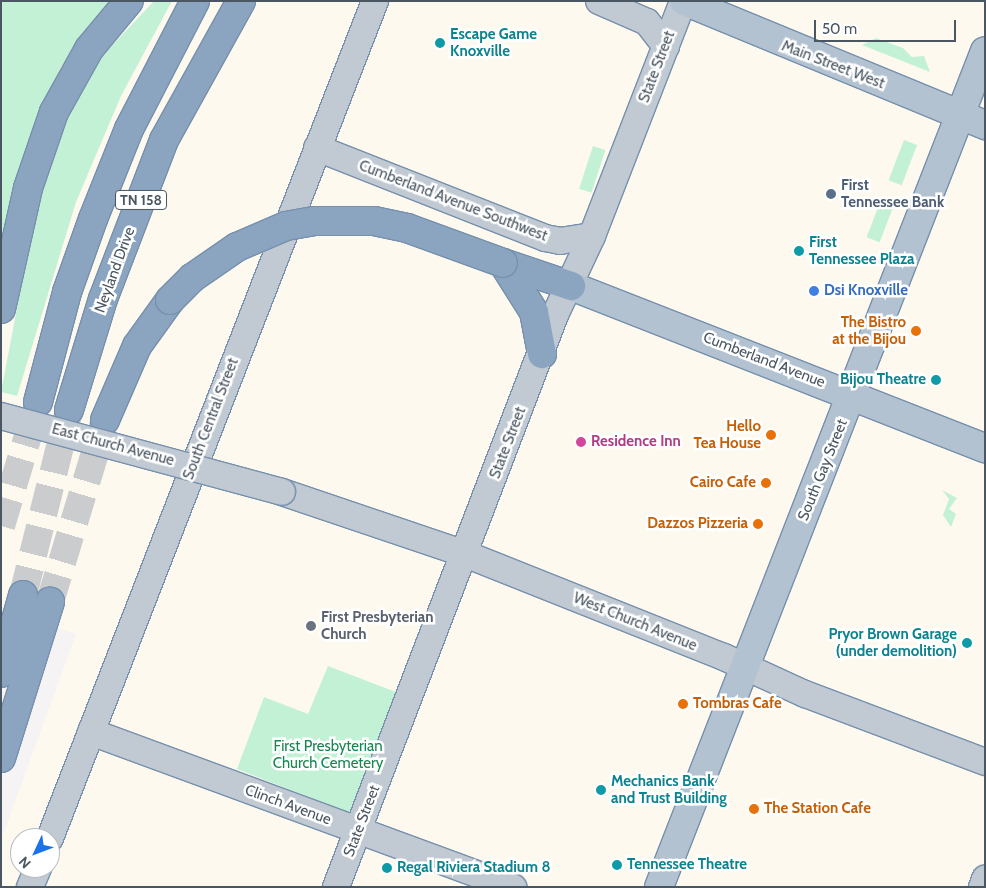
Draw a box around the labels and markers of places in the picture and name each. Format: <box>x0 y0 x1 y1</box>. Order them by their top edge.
place label: Escape Game Knoxville <box>450 25 537 60</box>
marker: Escape Game Knoxville <box>434 37 446 49</box>
place label: First Tennessee Bank <box>841 176 944 211</box>
marker: First Tennessee Bank <box>825 188 837 200</box>
place label: First Tennessee Plaza <box>809 233 915 268</box>
marker: First Tennessee Plaza <box>793 245 805 257</box>
place label: Dsi Knoxville <box>824 282 908 300</box>
marker: Dsi Knoxville <box>808 285 820 297</box>
place label: The Bistro at the Bijou <box>832 313 906 348</box>
marker: The Bistro at the Bijou <box>910 325 922 337</box>
place label: Bijou Theatre <box>840 371 926 389</box>
marker: Bijou Theatre <box>930 374 942 386</box>
place label: Hello Tea House <box>694 417 761 452</box>
marker: Hello Tea House <box>765 429 777 441</box>
place label: Residence Inn <box>591 433 681 451</box>
marker: Residence Inn <box>575 436 587 448</box>
place label: Cairo Cafe <box>690 474 756 492</box>
marker: Cairo Cafe <box>760 477 772 489</box>
place label: Dazzos Pizzeria <box>647 515 748 533</box>
marker: Dazzos Pizzeria <box>752 518 764 530</box>
place label: First Presbyterian Church <box>321 608 434 643</box>
marker: First Presbyterian Church <box>305 620 317 632</box>
place label: Pryor Brown Garage (under demolition) <box>828 625 957 660</box>
marker: Pryor Brown Garage (under demolition) <box>961 637 973 649</box>
place label: Tombras Cafe <box>693 695 782 713</box>
marker: Tombras Cafe <box>677 698 689 710</box>
place label: Mechanics Bank and Trust Building <box>611 772 727 807</box>
marker: Mechanics Bank and Trust Building <box>595 784 607 796</box>
place label: The Station Cafe <box>764 800 871 818</box>
marker: The Station Cafe <box>748 803 760 815</box>
place label: Tennessee Theatre <box>627 856 747 874</box>
place label: Regal Riviera Stadium 8 <box>397 859 551 877</box>
marker: Tennessee Theatre <box>611 859 623 871</box>
marker: Regal Riviera Stadium 8 <box>381 862 393 874</box>

